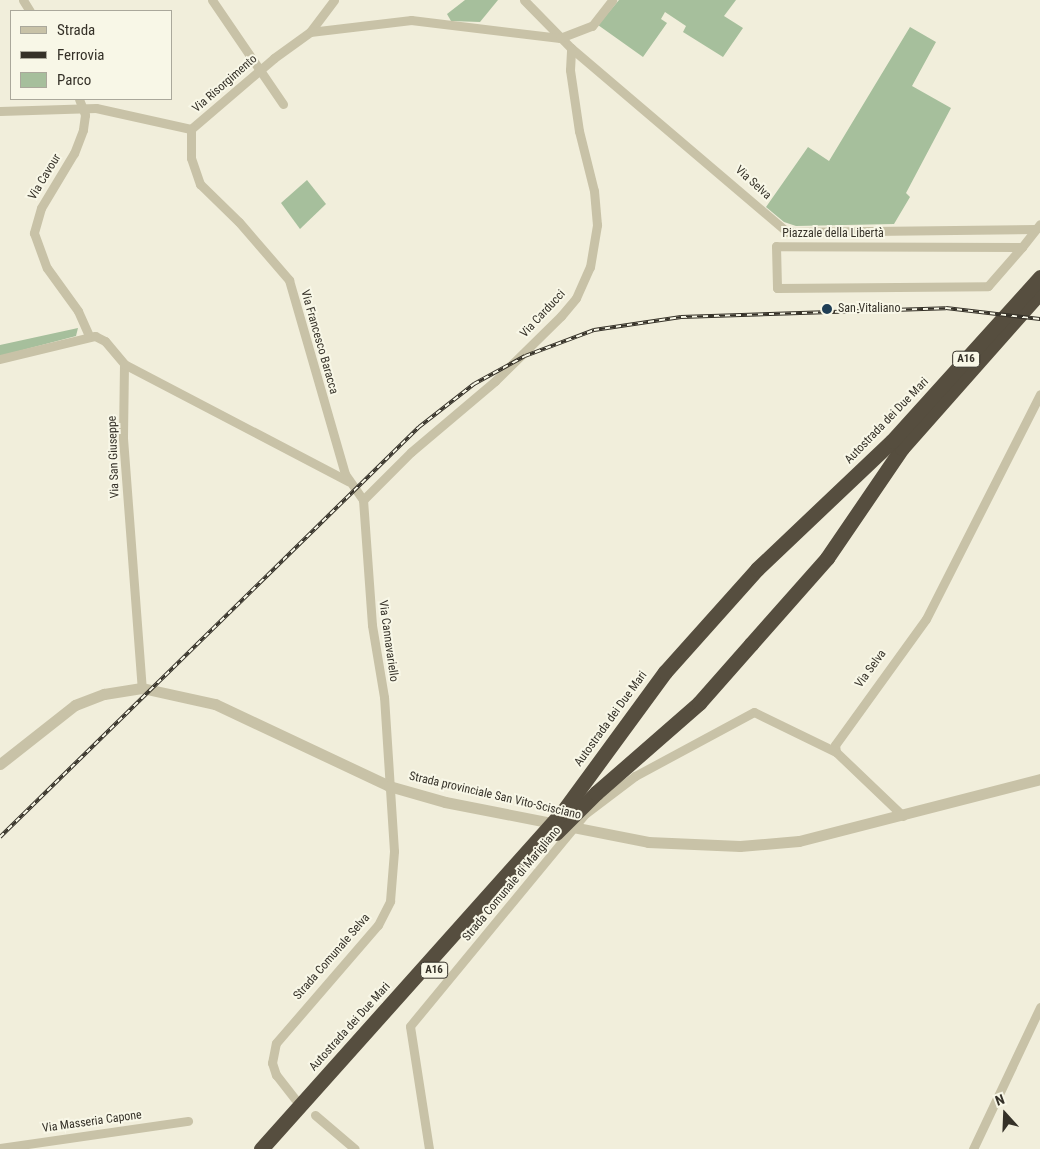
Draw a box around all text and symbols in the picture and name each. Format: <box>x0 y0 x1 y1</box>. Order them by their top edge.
legend <box>10 10 172 100</box>
text: Strada <box>57 21 95 39</box>
text: Ferrovia <box>57 46 105 64</box>
street label: Via Risorgimento <box>190 52 260 116</box>
text: Parco <box>57 71 91 89</box>
street label: Via Cavour <box>26 151 64 203</box>
street label: Via Selva <box>732 163 774 203</box>
street label: Piazzale della Libertà <box>782 227 884 241</box>
street label: Via Carducci <box>517 287 569 341</box>
street label: Via Francesco Baracca <box>297 288 341 396</box>
marker: San Vitaliano <box>820 302 834 316</box>
place label: San Vitaliano <box>838 302 900 316</box>
road number: A16 <box>951 350 981 368</box>
street label: Autostrada dei Due Mari <box>842 375 932 467</box>
street label: Via San Giuseppe <box>105 415 123 499</box>
street label: Via Cannavariello <box>375 599 401 683</box>
street label: Via Selva <box>852 647 890 691</box>
street label: Autostrada dei Due Mari <box>572 669 650 769</box>
street label: Strada provinciale San Vito-Scisciano <box>408 769 582 823</box>
street label: Strada Comunale di Marigliano <box>460 824 564 944</box>
street label: Strada Comunale Selva <box>291 911 373 1003</box>
road number: A16 <box>419 962 449 978</box>
street label: Autostrada dei Due Mari <box>306 980 394 1074</box>
north arrow <box>980 1089 1030 1139</box>
text: N <box>993 1091 1007 1109</box>
street label: Via Masseria Capone <box>41 1108 143 1136</box>

